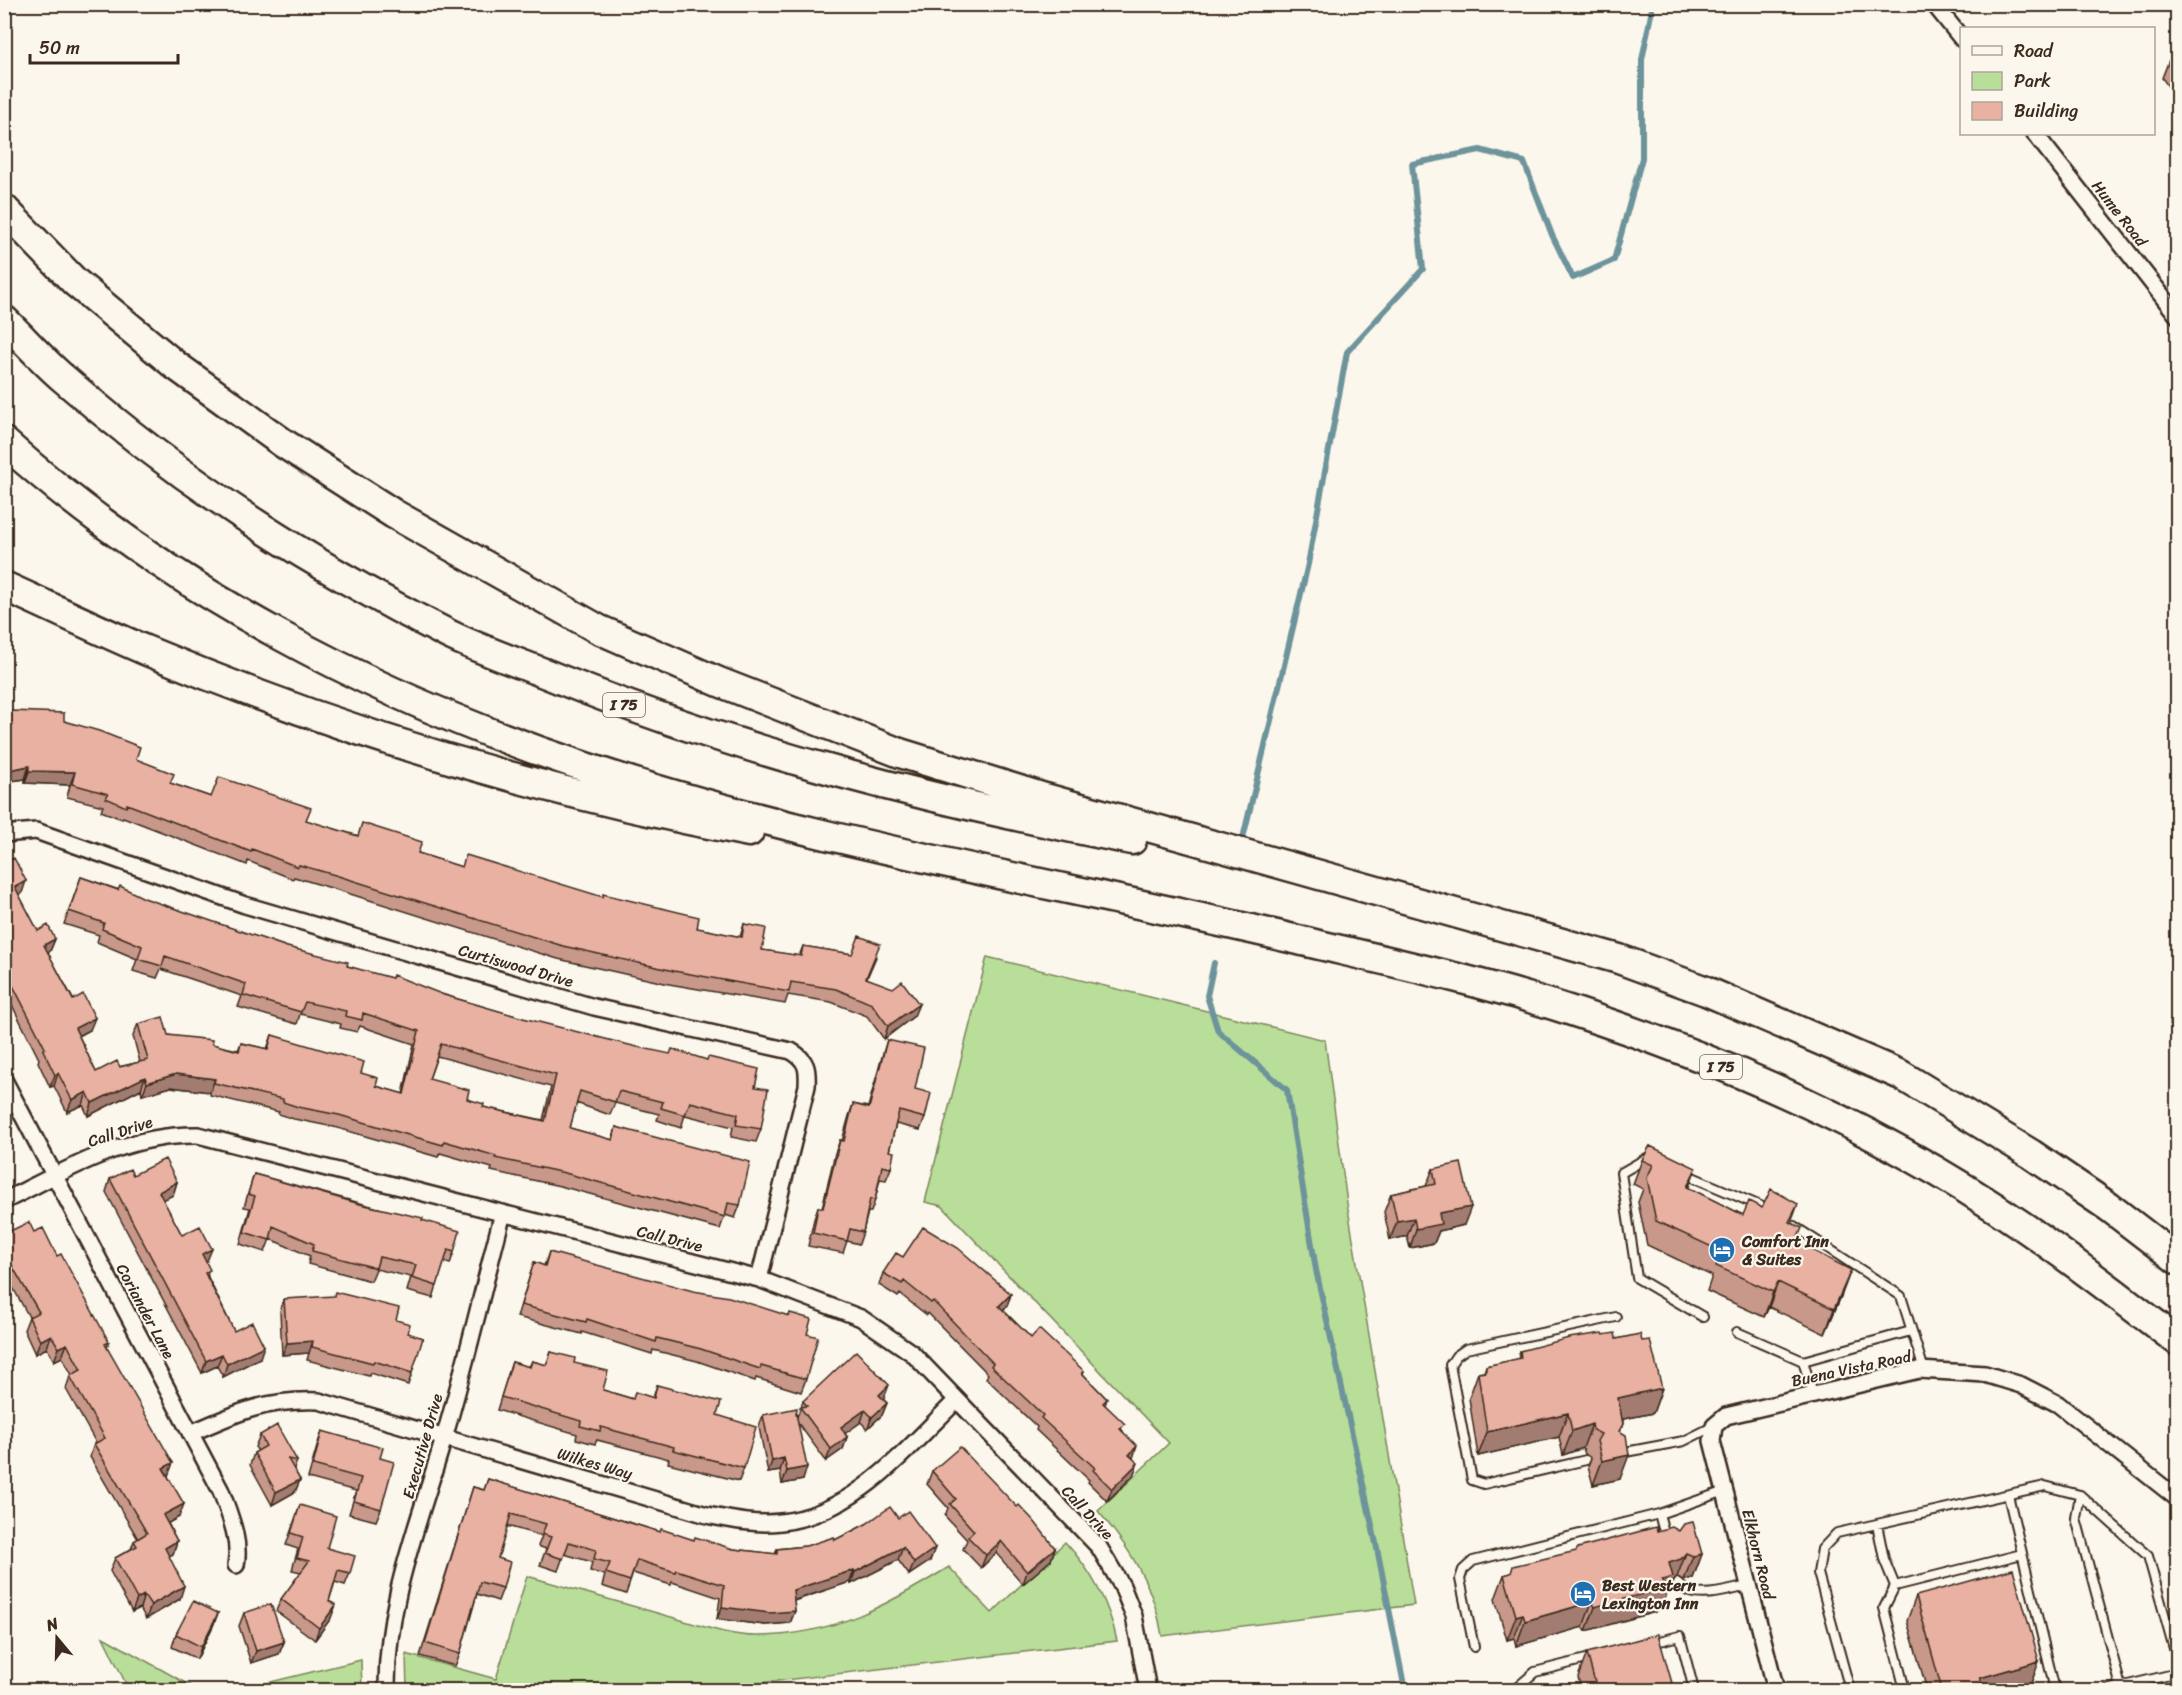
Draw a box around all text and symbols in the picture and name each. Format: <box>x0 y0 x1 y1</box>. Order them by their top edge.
scale bar <box>30 27 178 65</box>
legend <box>1960 27 2155 135</box>
text: 50 m <box>39 32 80 64</box>
text: Road <box>2014 35 2054 67</box>
text: Park <box>2014 65 2051 97</box>
text: Building <box>2014 95 2078 127</box>
street label: Hume Road <box>2084 173 2156 254</box>
road number: I 75 <box>603 693 645 717</box>
street label: Curtiswood Drive <box>455 935 577 996</box>
road number: I 75 <box>1700 1055 1742 1079</box>
street label: Call Drive <box>84 1107 157 1156</box>
street label: Call Drive <box>634 1216 706 1261</box>
place label: Comfort Inn & Suites <box>1741 1227 1829 1274</box>
hotel icon: Comfort Inn & Suites <box>1707 1235 1737 1265</box>
street label: Coriander Lane <box>108 1258 183 1365</box>
street label: Buena Vista Road <box>1789 1341 1915 1395</box>
street label: Executive Drive <box>394 1390 451 1502</box>
street label: Wilkes Way <box>554 1439 637 1488</box>
street label: Call Drive <box>1054 1478 1121 1547</box>
street label: Elkhorn Road <box>1733 1506 1784 1604</box>
place label: Best Western Lexington Inn <box>1602 1571 1699 1618</box>
hotel icon: Best Western Lexington Inn <box>1568 1579 1598 1609</box>
north arrow <box>27 1608 87 1668</box>
text: N <box>41 1608 63 1640</box>

